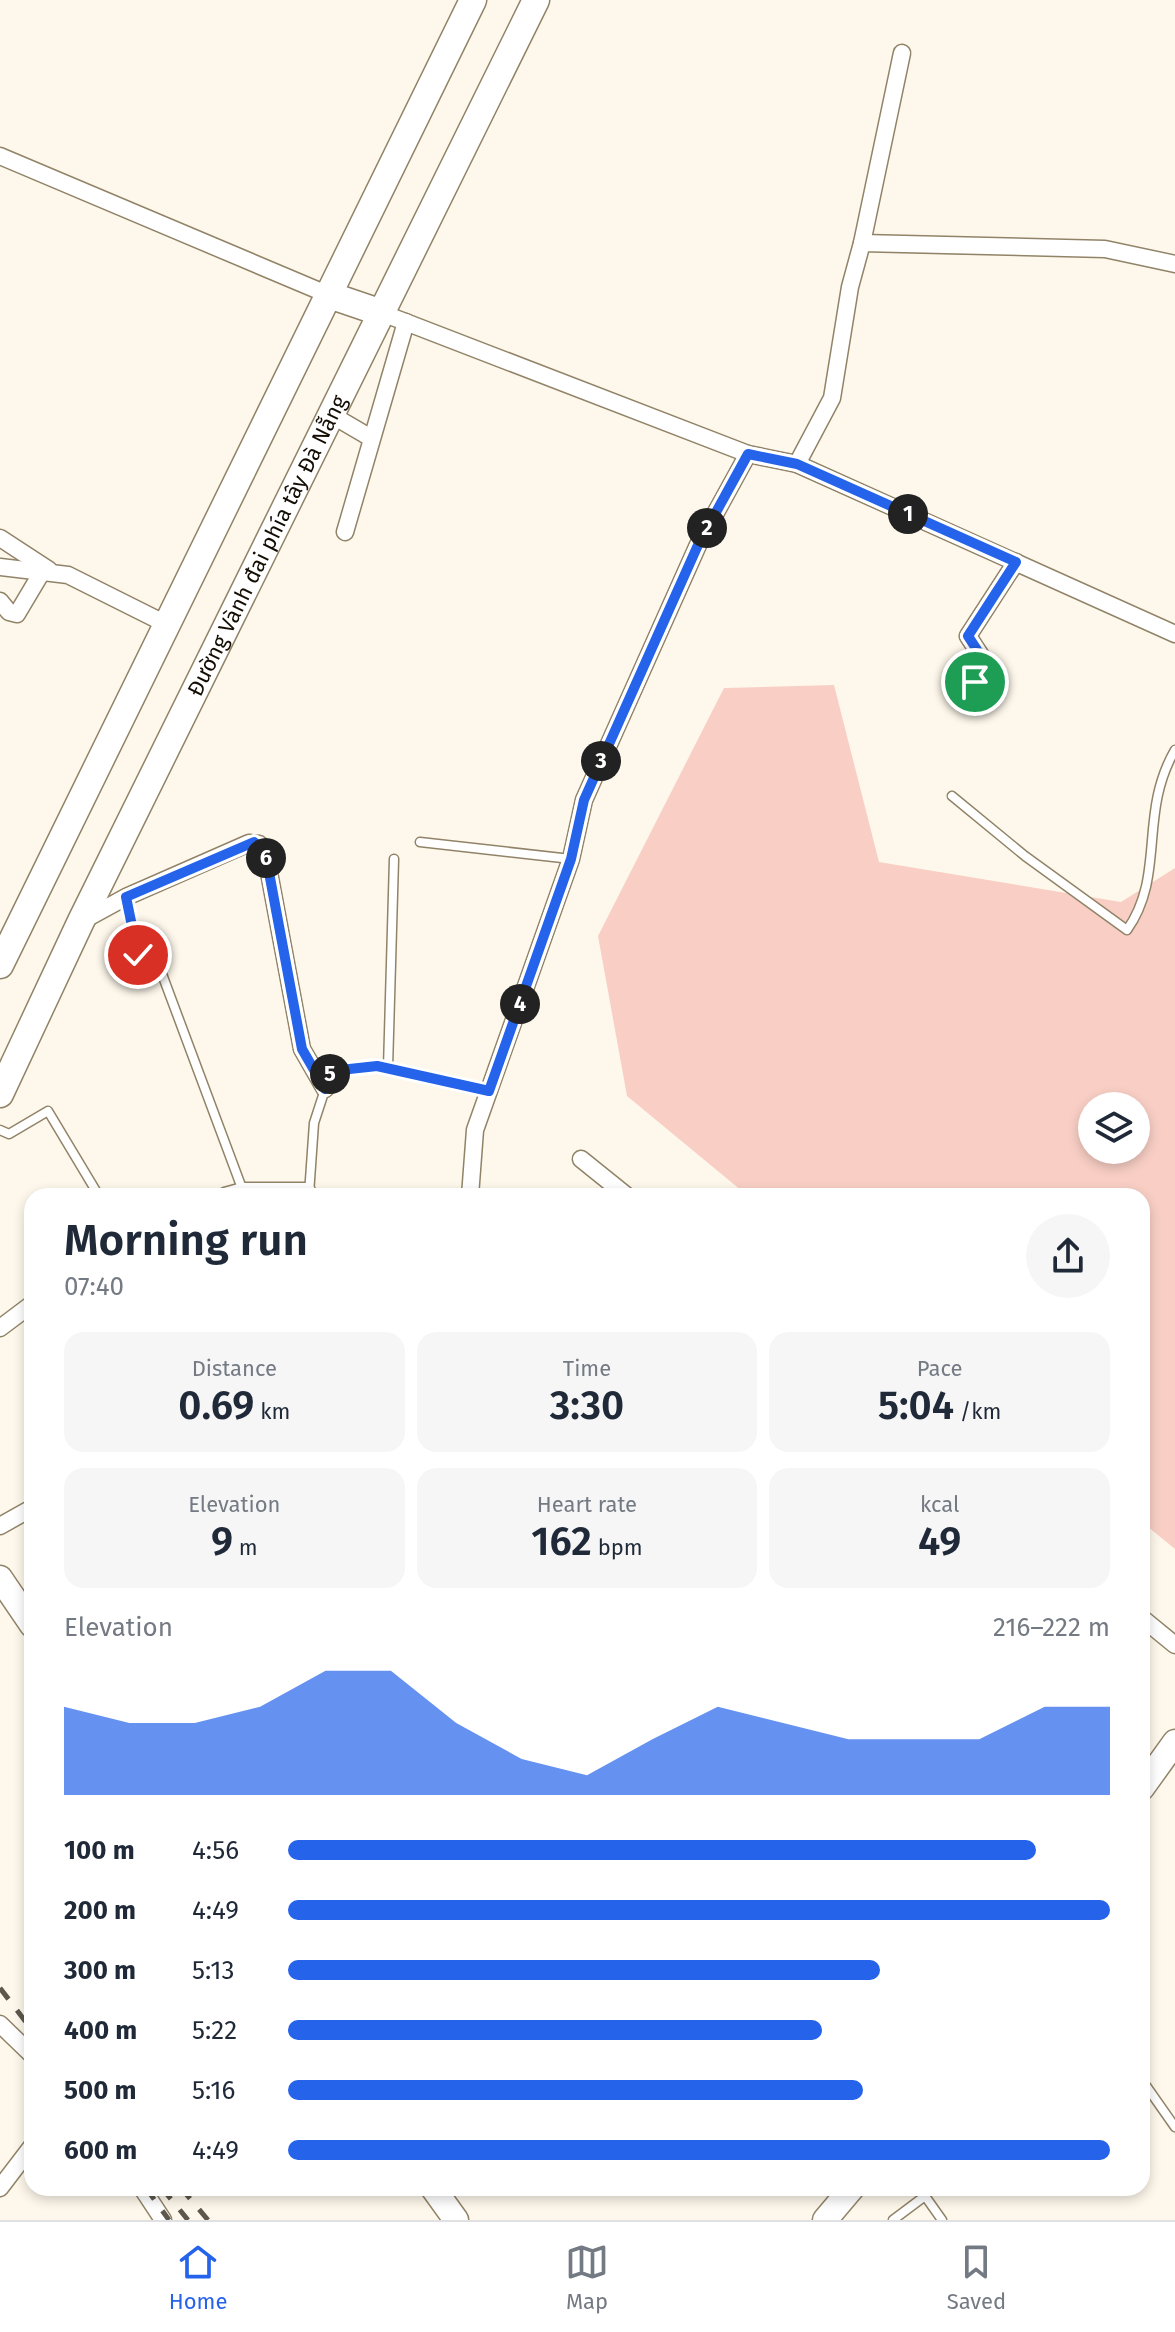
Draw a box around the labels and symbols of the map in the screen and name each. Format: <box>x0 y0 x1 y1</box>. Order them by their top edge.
street label: Đường Vành đai phía tây Đà Nẵng <box>181 390 353 701</box>
pin: 1 <box>888 494 928 534</box>
pin: 2 <box>687 508 727 548</box>
pin <box>941 648 1009 716</box>
pin: 3 <box>581 741 621 781</box>
pin: 6 <box>246 838 286 878</box>
pin <box>104 921 172 989</box>
pin: 4 <box>500 984 540 1024</box>
pin: 5 <box>310 1054 350 1094</box>

